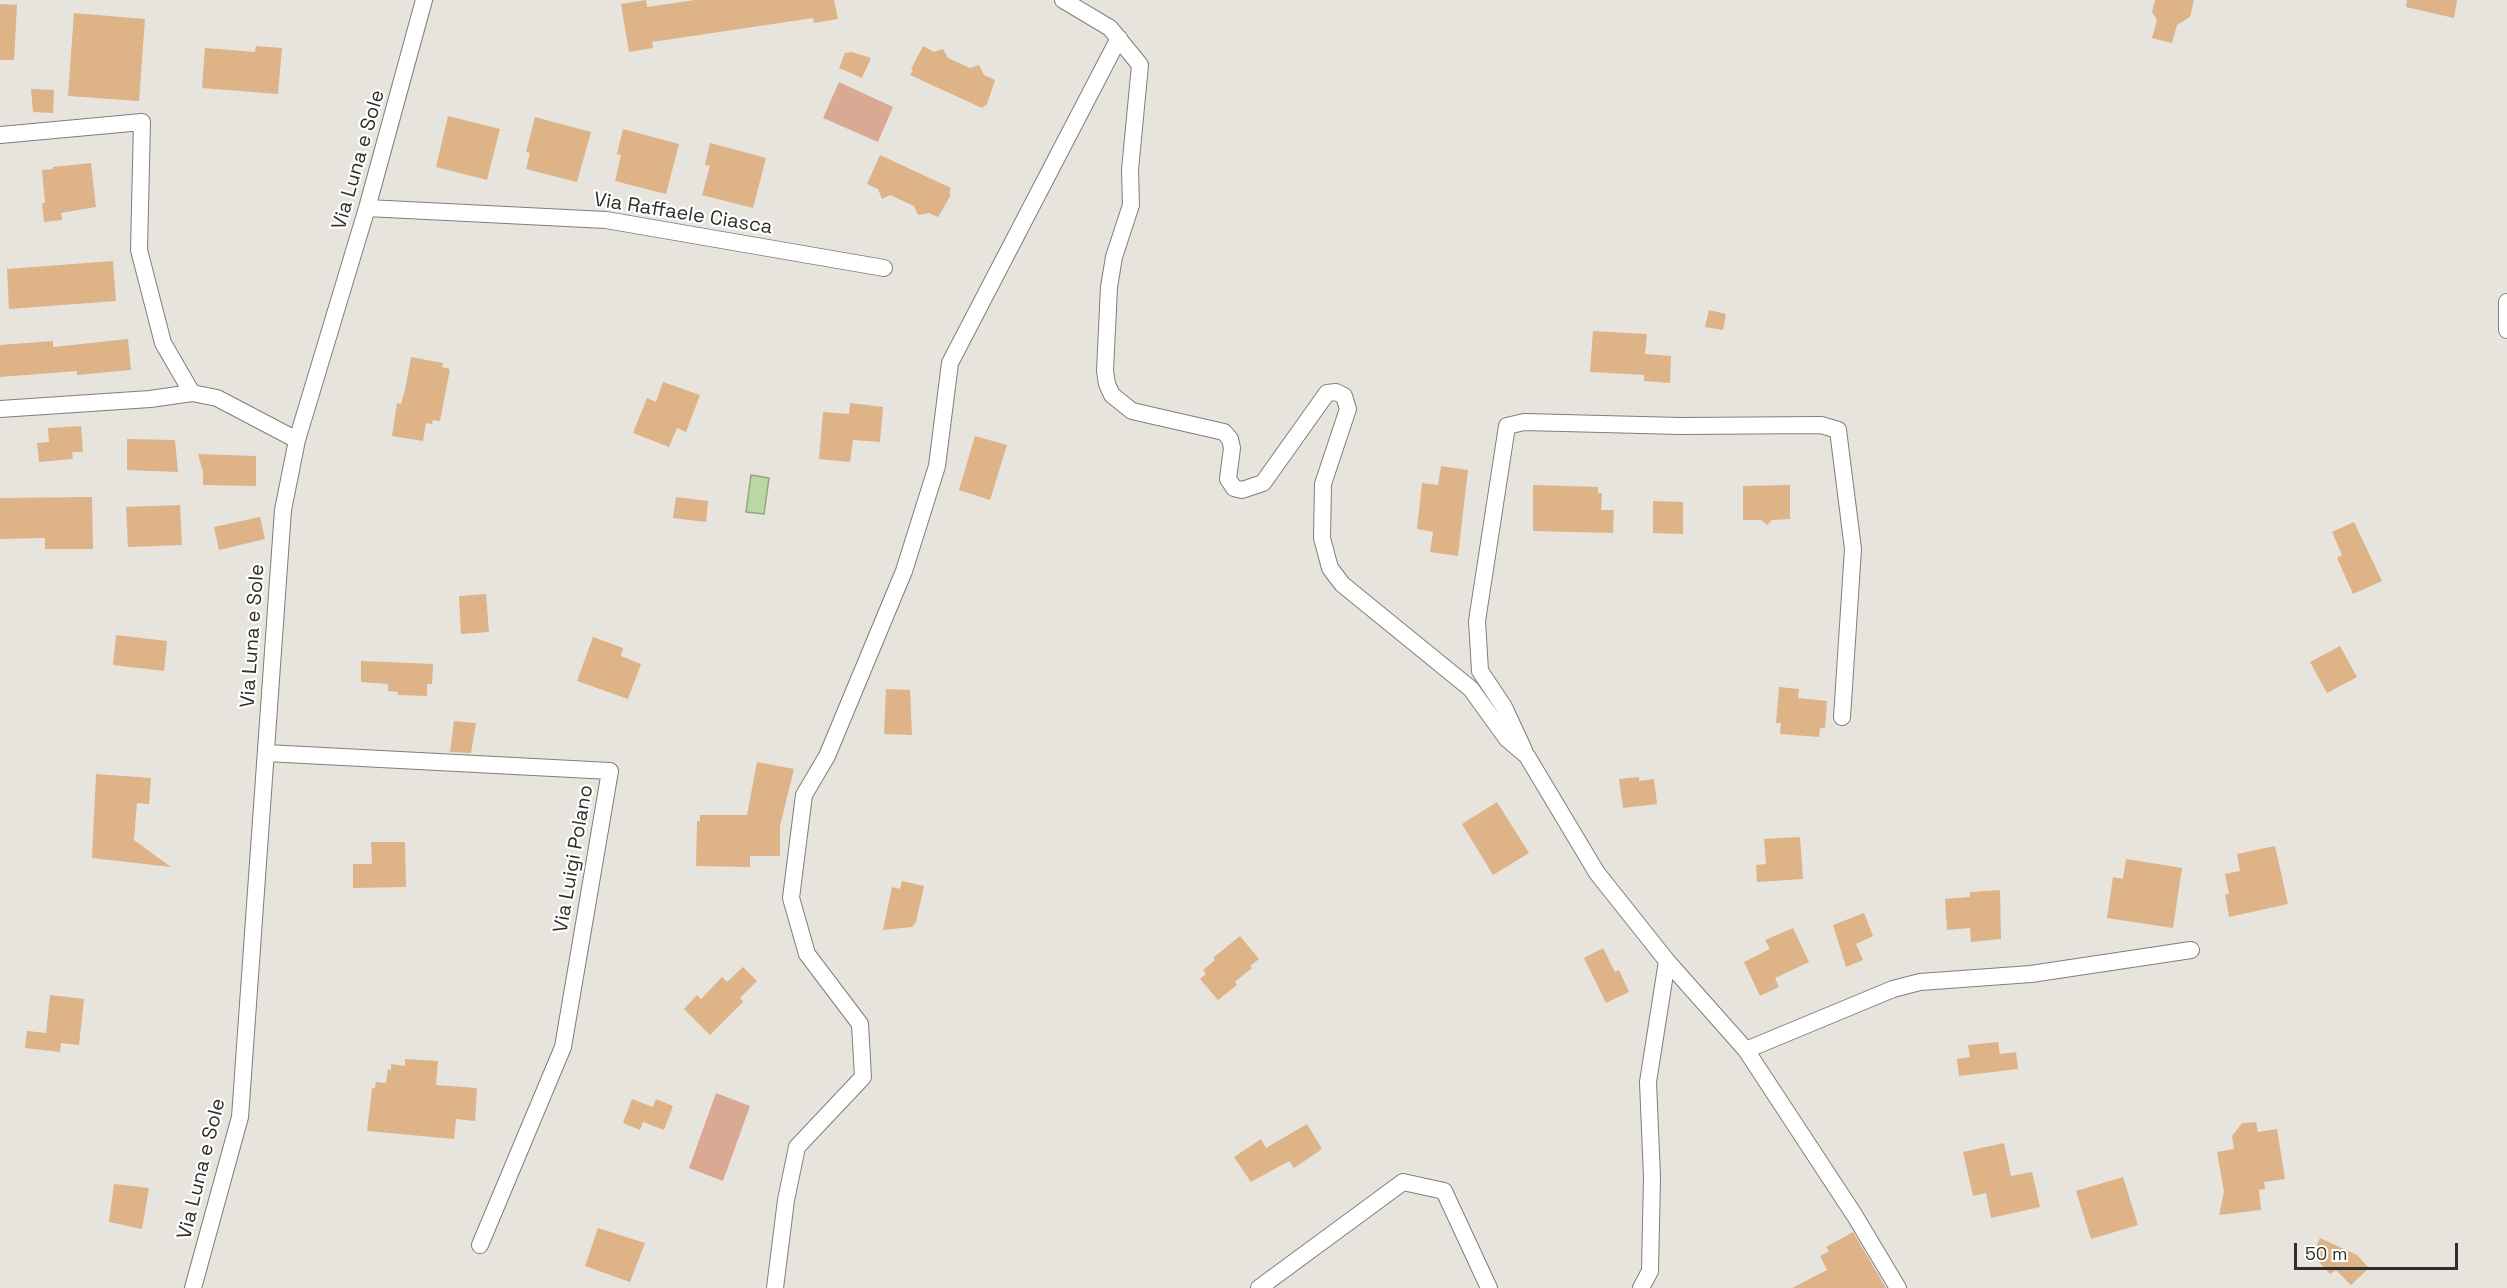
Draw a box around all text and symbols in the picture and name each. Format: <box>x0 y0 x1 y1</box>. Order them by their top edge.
street label: Via Luna e Sole <box>328 87 390 233</box>
street label: Via Raffaele Ciasca <box>592 188 774 240</box>
street label: Via Luna e Sole <box>236 563 270 709</box>
street label: Via Luigi Polano <box>549 783 599 935</box>
street label: Via Luna e Sole <box>173 1096 231 1242</box>
scale bar <box>2297 1231 2460 1269</box>
text: 50 m <box>2305 1242 2347 1265</box>

